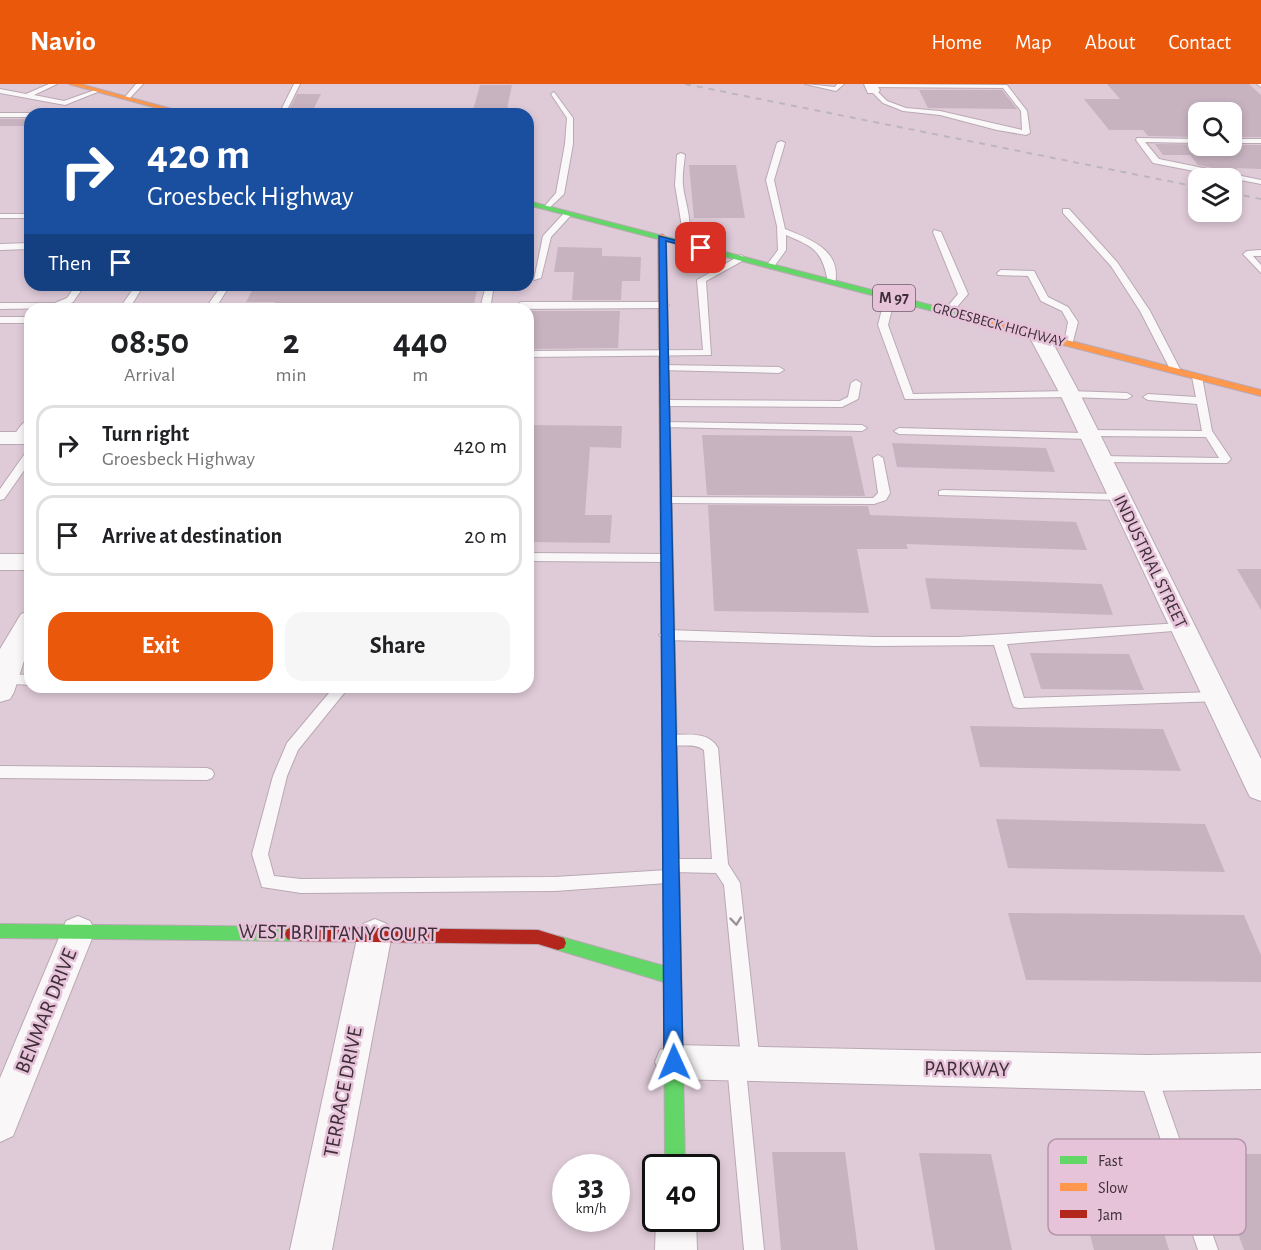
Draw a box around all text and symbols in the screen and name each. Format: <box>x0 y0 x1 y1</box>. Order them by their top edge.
text: Navio <box>30 28 96 56</box>
text: Home <box>931 32 982 53</box>
text: Map <box>1015 32 1052 53</box>
text: About <box>1085 32 1135 53</box>
text: Contact <box>1168 32 1231 53</box>
map controls <box>1188 102 1242 222</box>
button: search <box>1188 102 1242 156</box>
icon: right <box>48 132 126 210</box>
text: 420 m <box>147 134 250 176</box>
button: layers <box>1188 168 1242 222</box>
text: Groesbeck Highway <box>147 183 354 210</box>
pin <box>675 222 726 273</box>
icon: arrive <box>684 231 717 264</box>
icon: arrive <box>104 246 137 279</box>
text: Then <box>48 252 92 274</box>
road number: M 97 <box>873 285 915 311</box>
street label: GROESBECK HIGHWAY <box>931 300 1067 350</box>
text: 08:50 <box>110 324 189 360</box>
text: 2 <box>283 324 300 360</box>
text: 440 <box>393 324 448 360</box>
text: Arrival <box>124 365 175 385</box>
text: min <box>275 365 307 385</box>
text: m <box>412 365 428 385</box>
text: Turn right <box>102 423 189 445</box>
icon: right <box>51 429 84 462</box>
text: 420 m <box>454 435 507 457</box>
text: Groesbeck Highway <box>102 449 255 469</box>
street label: INDUSTRIAL STREET <box>1110 492 1190 632</box>
icon: arrive <box>51 519 84 552</box>
text: Arrive at destination <box>102 525 282 547</box>
text: 20 m <box>464 525 507 547</box>
button: Exit <box>48 612 273 681</box>
button: Share <box>285 612 510 681</box>
one-way arrow <box>729 916 742 925</box>
street label: WEST BRITTANY COURT <box>238 921 438 945</box>
street label: BENMAR DRIVE <box>12 946 80 1076</box>
street label: TERRACE DRIVE <box>320 1025 366 1159</box>
position arrow <box>642 1030 706 1094</box>
street label: PARKWAY <box>924 1058 1010 1080</box>
legend <box>1048 1139 1246 1235</box>
text: Fast <box>1098 1153 1123 1169</box>
speed limit sign: 40 <box>642 1154 720 1232</box>
text: 33 <box>578 1171 604 1201</box>
text: Slow <box>1098 1180 1128 1196</box>
text: km/h <box>576 1201 606 1216</box>
text: Jam <box>1098 1207 1123 1223</box>

